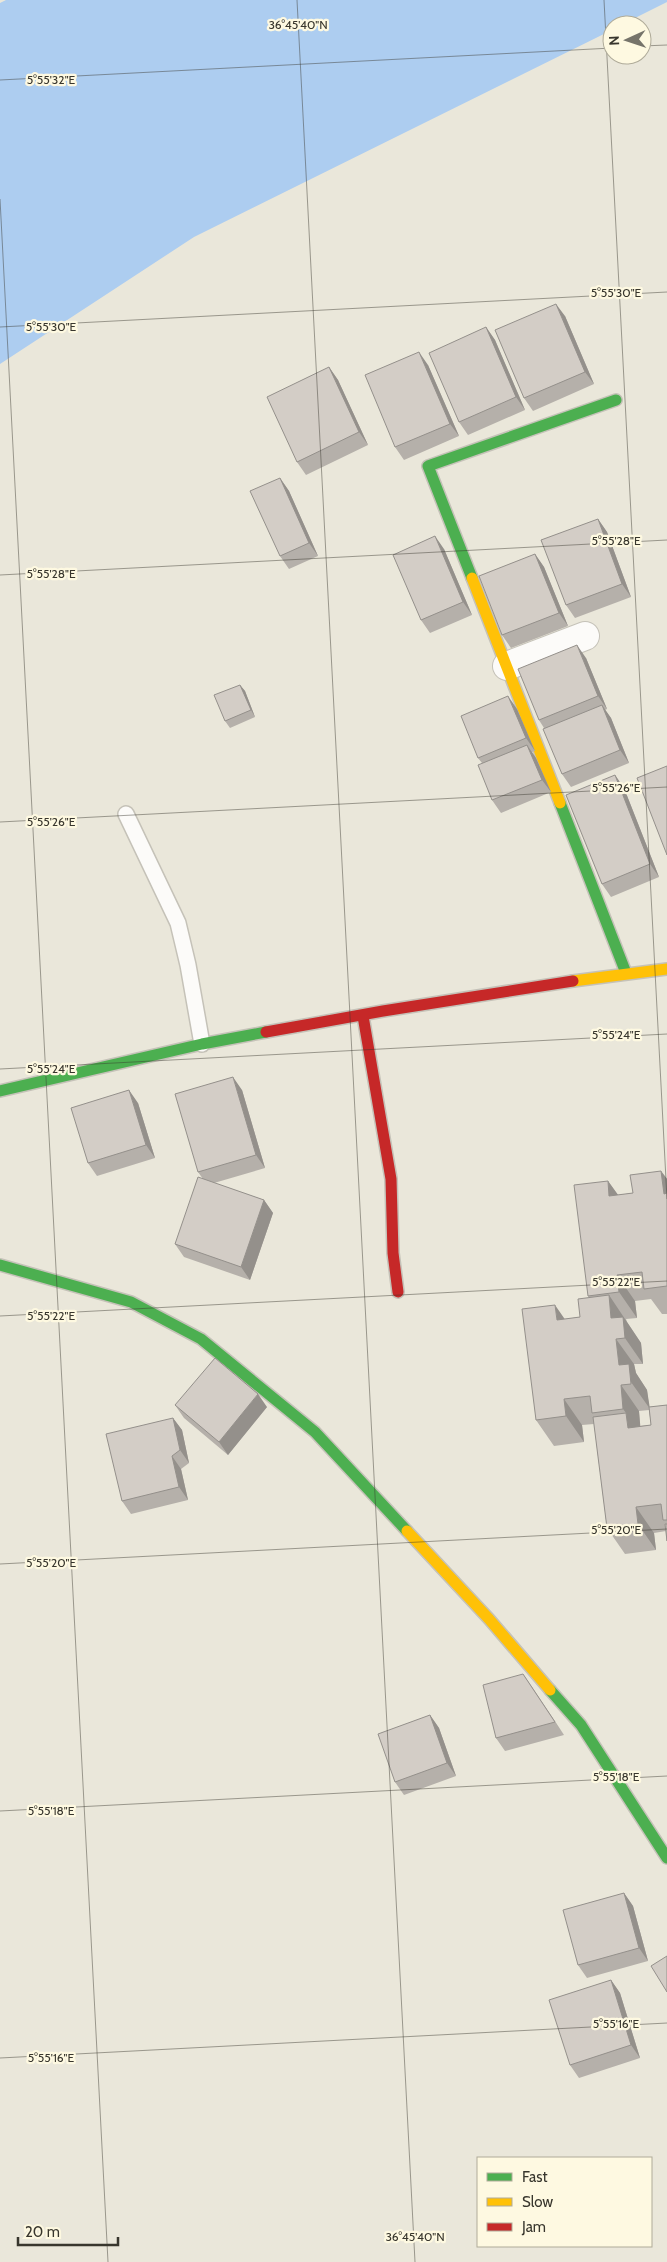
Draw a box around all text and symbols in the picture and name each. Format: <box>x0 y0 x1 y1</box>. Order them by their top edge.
north arrow <box>602 15 652 65</box>
text: 36°45'40"N <box>268 17 328 32</box>
text: N <box>605 35 623 46</box>
text: 5°55'32"E <box>27 72 76 87</box>
text: 5°55'30"E <box>591 285 642 300</box>
text: 5°55'30"E <box>26 319 77 334</box>
text: 5°55'28"E <box>591 533 641 548</box>
text: 5°55'28"E <box>26 566 76 581</box>
text: 5°55'26"E <box>592 780 641 795</box>
text: 5°55'26"E <box>27 814 76 829</box>
text: 5°55'24"E <box>592 1027 641 1042</box>
text: 5°55'24"E <box>27 1061 76 1076</box>
text: 5°55'22"E <box>592 1274 640 1289</box>
text: 5°55'22"E <box>27 1308 75 1323</box>
text: 5°55'20"E <box>591 1522 641 1537</box>
text: 5°55'20"E <box>26 1555 76 1570</box>
text: 5°55'18"E <box>593 1769 640 1784</box>
text: 5°55'18"E <box>28 1803 75 1818</box>
text: 5°55'16"E <box>593 2016 639 2031</box>
text: 5°55'16"E <box>28 2050 74 2065</box>
legend <box>477 2157 652 2247</box>
text: Fast <box>522 2168 547 2186</box>
text: Slow <box>522 2193 553 2211</box>
scale bar <box>18 2214 118 2246</box>
text: Jam <box>521 2218 546 2236</box>
text: 20 m <box>25 2223 60 2241</box>
text: 36°45'40"N <box>385 2229 445 2244</box>

